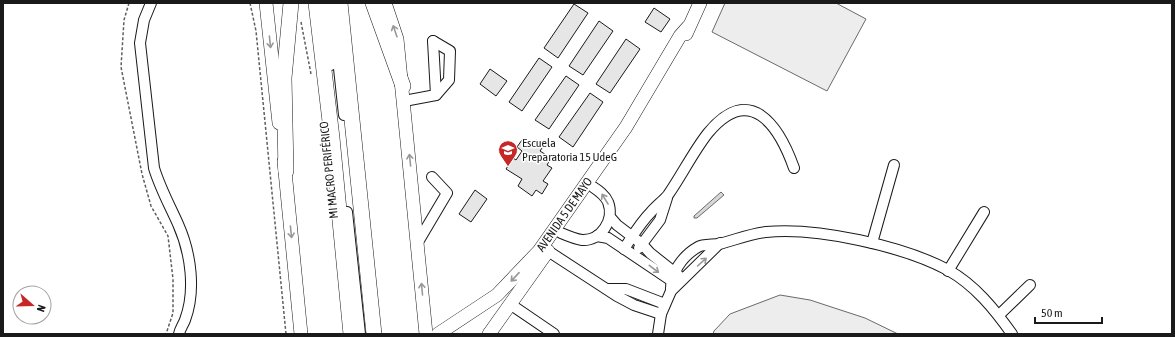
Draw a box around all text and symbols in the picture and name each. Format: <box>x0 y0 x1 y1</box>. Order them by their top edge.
one-way arrow <box>391 24 398 37</box>
one-way arrow <box>266 35 274 48</box>
street label: MI MACRO PERIFÉRICO <box>317 121 341 219</box>
place label: Escuela Preparatoria 15 UdeG <box>522 136 617 164</box>
school or university icon: Escuela Preparatoria 15 UdeG <box>497 139 519 167</box>
one-way arrow <box>406 154 413 167</box>
street label: AVENIDA 5 DE MAYO <box>534 175 595 254</box>
one-way arrow <box>601 193 609 204</box>
one-way arrow <box>287 225 294 238</box>
one-way arrow <box>697 257 707 266</box>
one-way arrow <box>649 264 660 273</box>
one-way arrow <box>510 272 519 282</box>
one-way arrow <box>418 283 425 296</box>
north arrow <box>12 285 52 325</box>
scale bar <box>1035 299 1102 325</box>
text: N <box>35 303 48 314</box>
text: 50 m <box>1041 306 1063 320</box>

